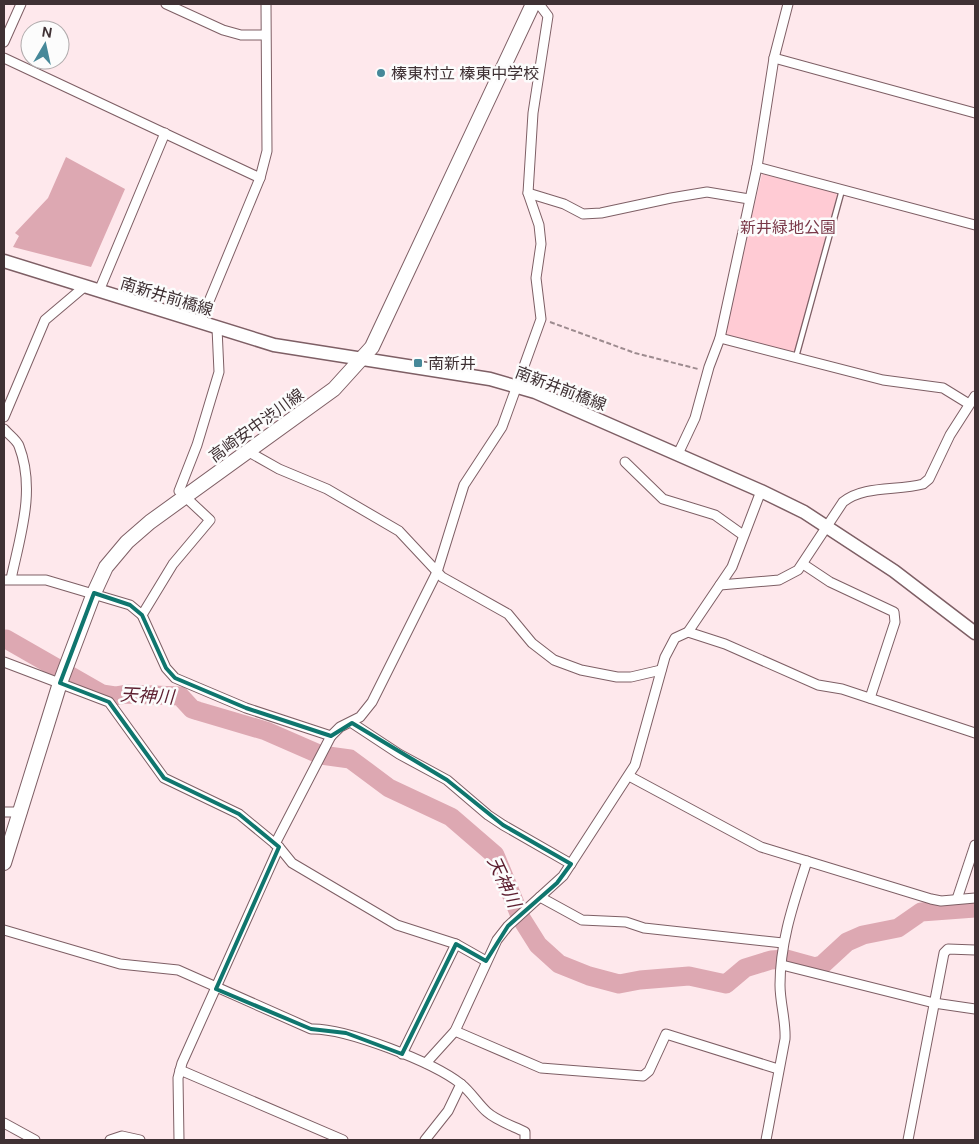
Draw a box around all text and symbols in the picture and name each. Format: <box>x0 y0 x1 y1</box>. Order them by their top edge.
north arrow <box>20 20 70 70</box>
text: N <box>41 22 53 42</box>
place label: 榛東村立 榛東中学校 <box>391 63 539 84</box>
marker: 榛東村立 榛東中学校 <box>375 67 387 79</box>
park label: 新井緑地公園 <box>740 217 836 238</box>
street label: 南新井前橋線 <box>118 272 216 321</box>
place label: 南新井 <box>428 353 476 374</box>
marker: 南新井 <box>412 357 424 369</box>
street label: 南新井前橋線 <box>512 361 609 415</box>
street label: 高崎安中渋川線 <box>205 384 308 467</box>
water label: 天神川 <box>119 683 177 710</box>
water label: 天神川 <box>482 852 527 913</box>

